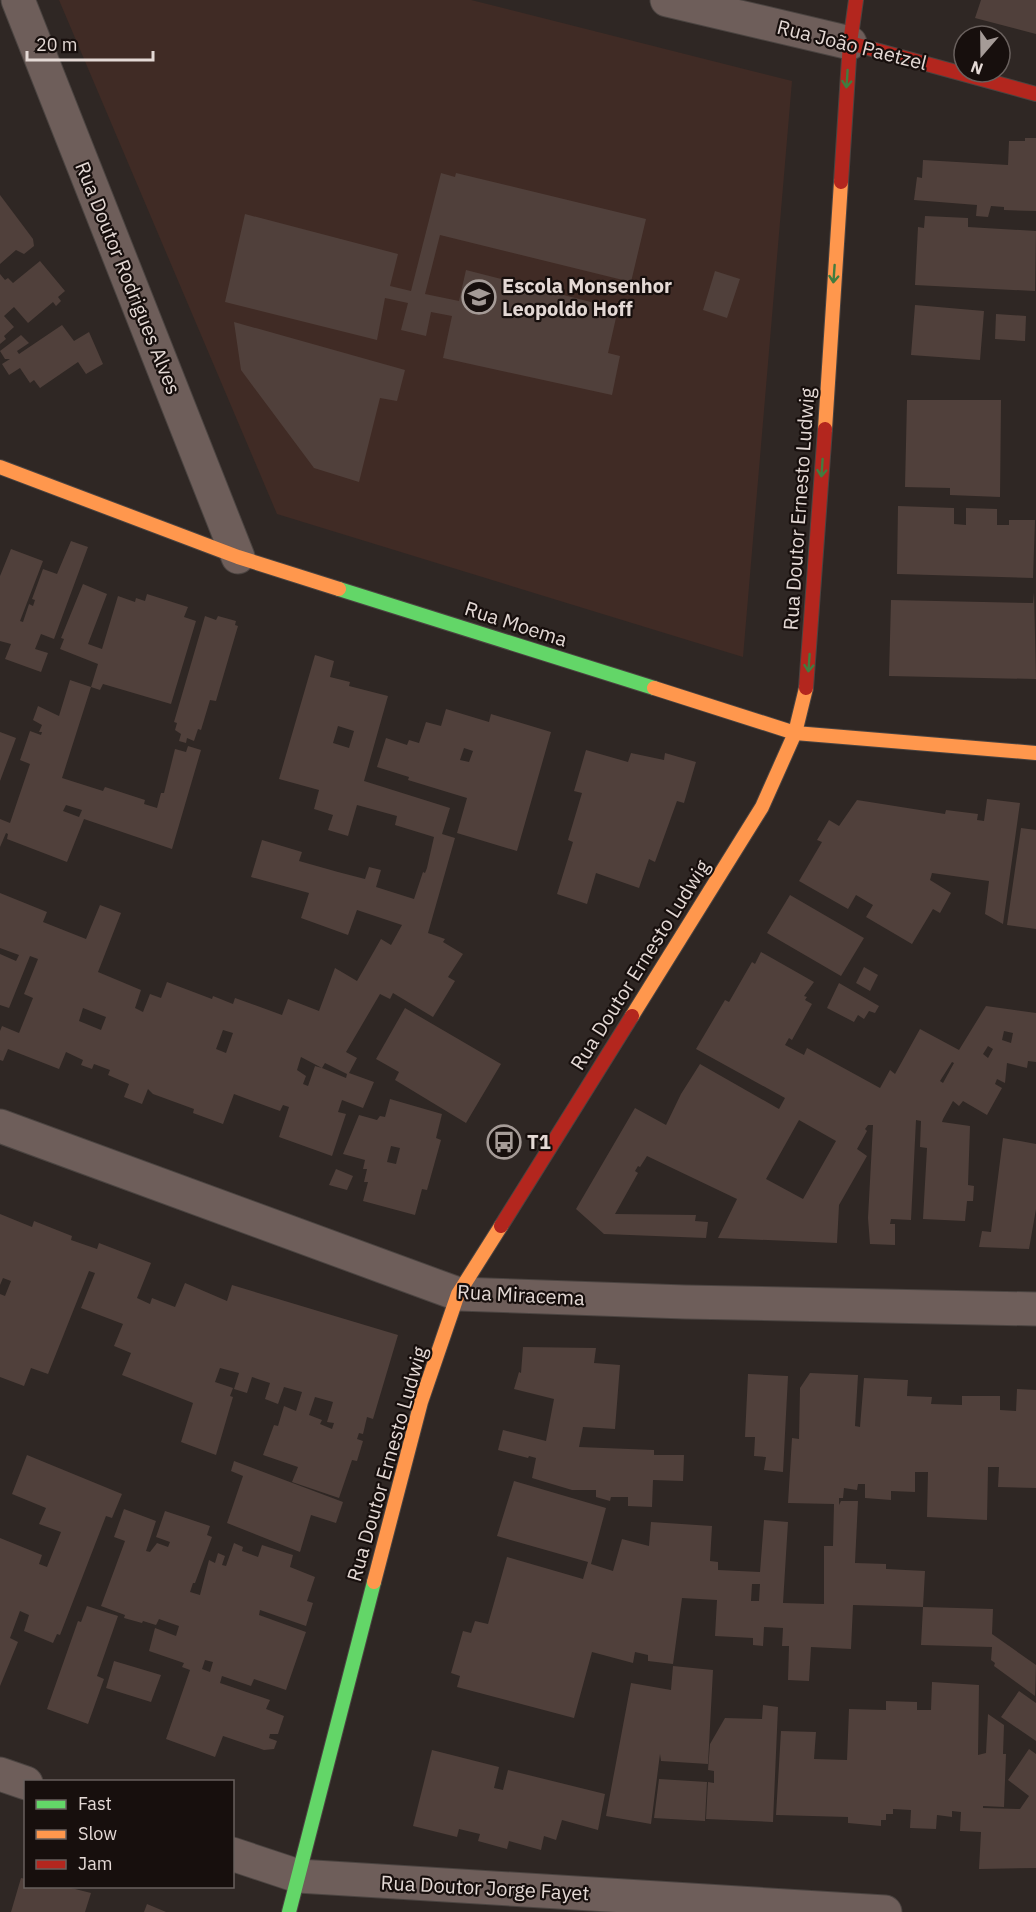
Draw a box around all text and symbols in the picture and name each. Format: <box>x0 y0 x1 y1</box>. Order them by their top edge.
street label: Rua João Paetzel <box>774 13 930 76</box>
scale bar <box>27 24 153 62</box>
north arrow <box>952 24 1012 84</box>
text: 20 m <box>36 33 78 56</box>
text: N <box>968 57 986 79</box>
one-way arrow <box>842 69 853 88</box>
street label: Rua Doutor Rodrigues Alves <box>69 157 188 398</box>
one-way arrow <box>829 263 840 283</box>
place label: Escola Monsenhor Leopoldo Hoff <box>502 272 672 322</box>
school or university icon: Escola Monsenhor Leopoldo Hoff <box>461 279 497 315</box>
street label: Rua Doutor Ernesto Ludwig <box>777 386 820 631</box>
one-way arrow <box>816 458 827 478</box>
street label: Rua Moema <box>462 594 571 653</box>
one-way arrow <box>803 652 814 672</box>
street label: Rua Doutor Ernesto Ludwig <box>564 854 716 1075</box>
bus stop icon: T1 <box>486 1124 522 1160</box>
place label: T1 <box>527 1128 551 1155</box>
street label: Rua Miracema <box>457 1278 586 1311</box>
street label: Rua Doutor Ernesto Ludwig <box>340 1343 433 1584</box>
legend <box>24 1780 234 1888</box>
text: Fast <box>78 1792 112 1815</box>
text: Slow <box>78 1822 117 1845</box>
text: Jam <box>78 1852 113 1875</box>
street label: Rua Doutor Jorge Fayet <box>380 1869 590 1906</box>

